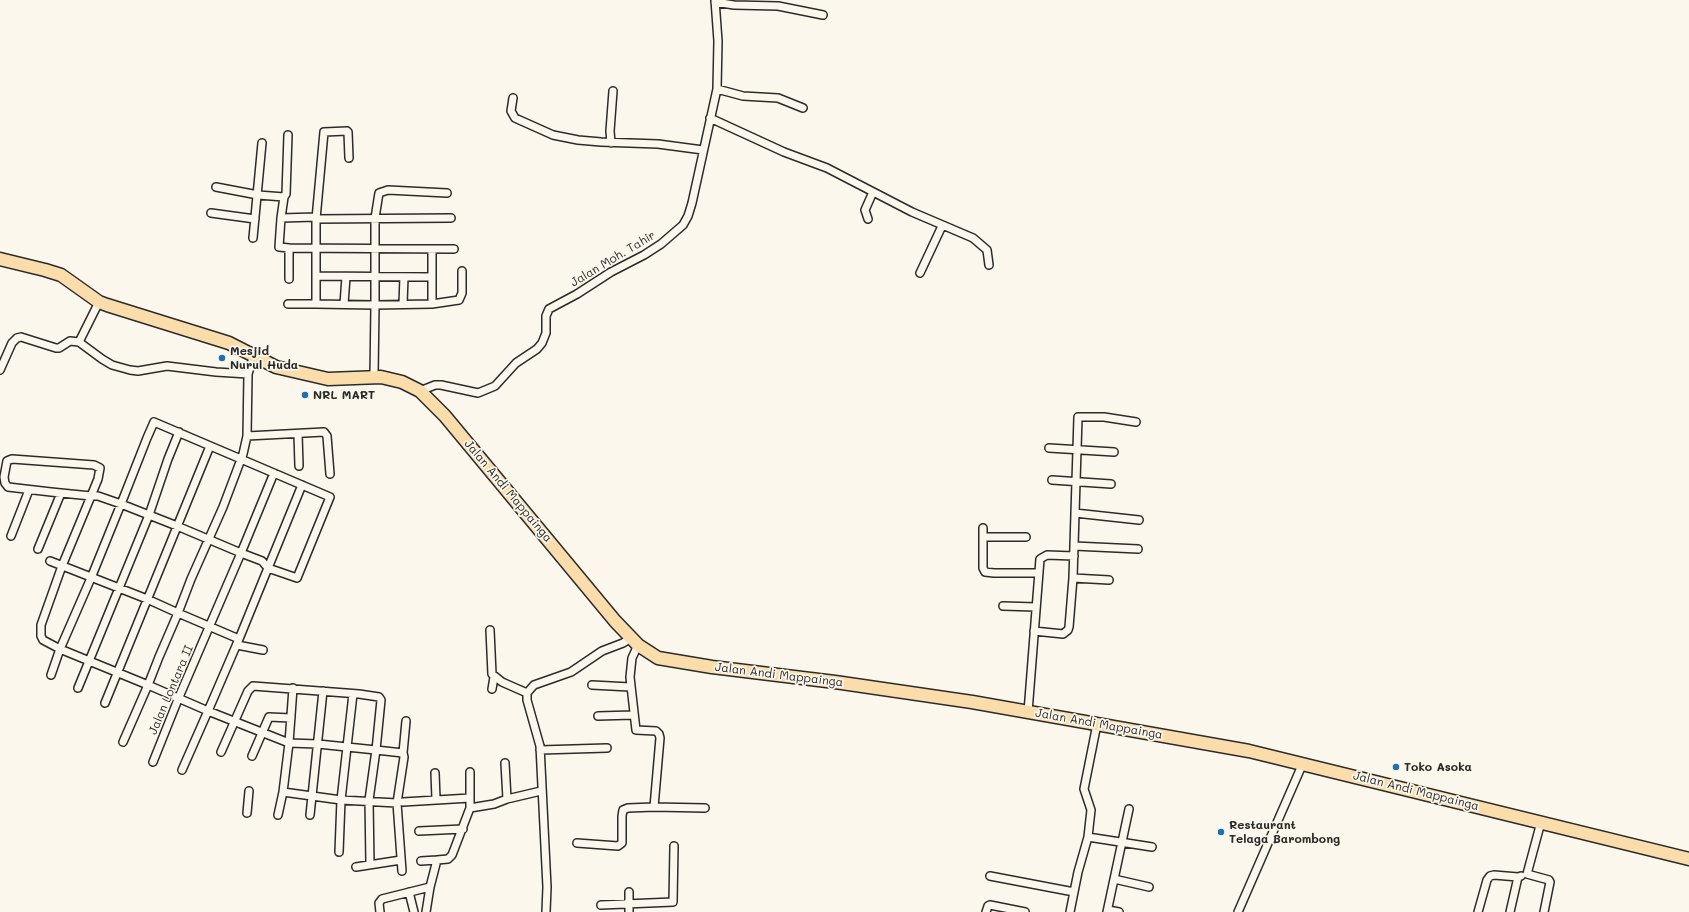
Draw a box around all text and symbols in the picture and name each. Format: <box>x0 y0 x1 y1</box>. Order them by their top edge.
street label: Jalan Moh. Tahir <box>568 228 658 290</box>
place label: Mesjid Nurul Huda <box>230 344 298 372</box>
marker: Mesjid Nurul Huda <box>217 353 227 363</box>
place label: NRL MART <box>313 388 375 402</box>
marker: NRL MART <box>300 390 310 400</box>
street label: Jalan Andi Mappainga <box>461 437 555 545</box>
street label: Jalan Lontara II <box>146 643 196 737</box>
street label: Jalan Andi Mappainga <box>714 660 844 690</box>
street label: Jalan Andi Mappainga <box>1034 706 1164 742</box>
place label: Toko Asoka <box>1404 760 1472 774</box>
marker: Toko Asoka <box>1391 762 1401 772</box>
street label: Jalan Andi Mappainga <box>1352 768 1480 814</box>
place label: Restaurant Telaga Barombong <box>1229 818 1340 846</box>
marker: Restaurant Telaga Barombong <box>1216 827 1226 837</box>

